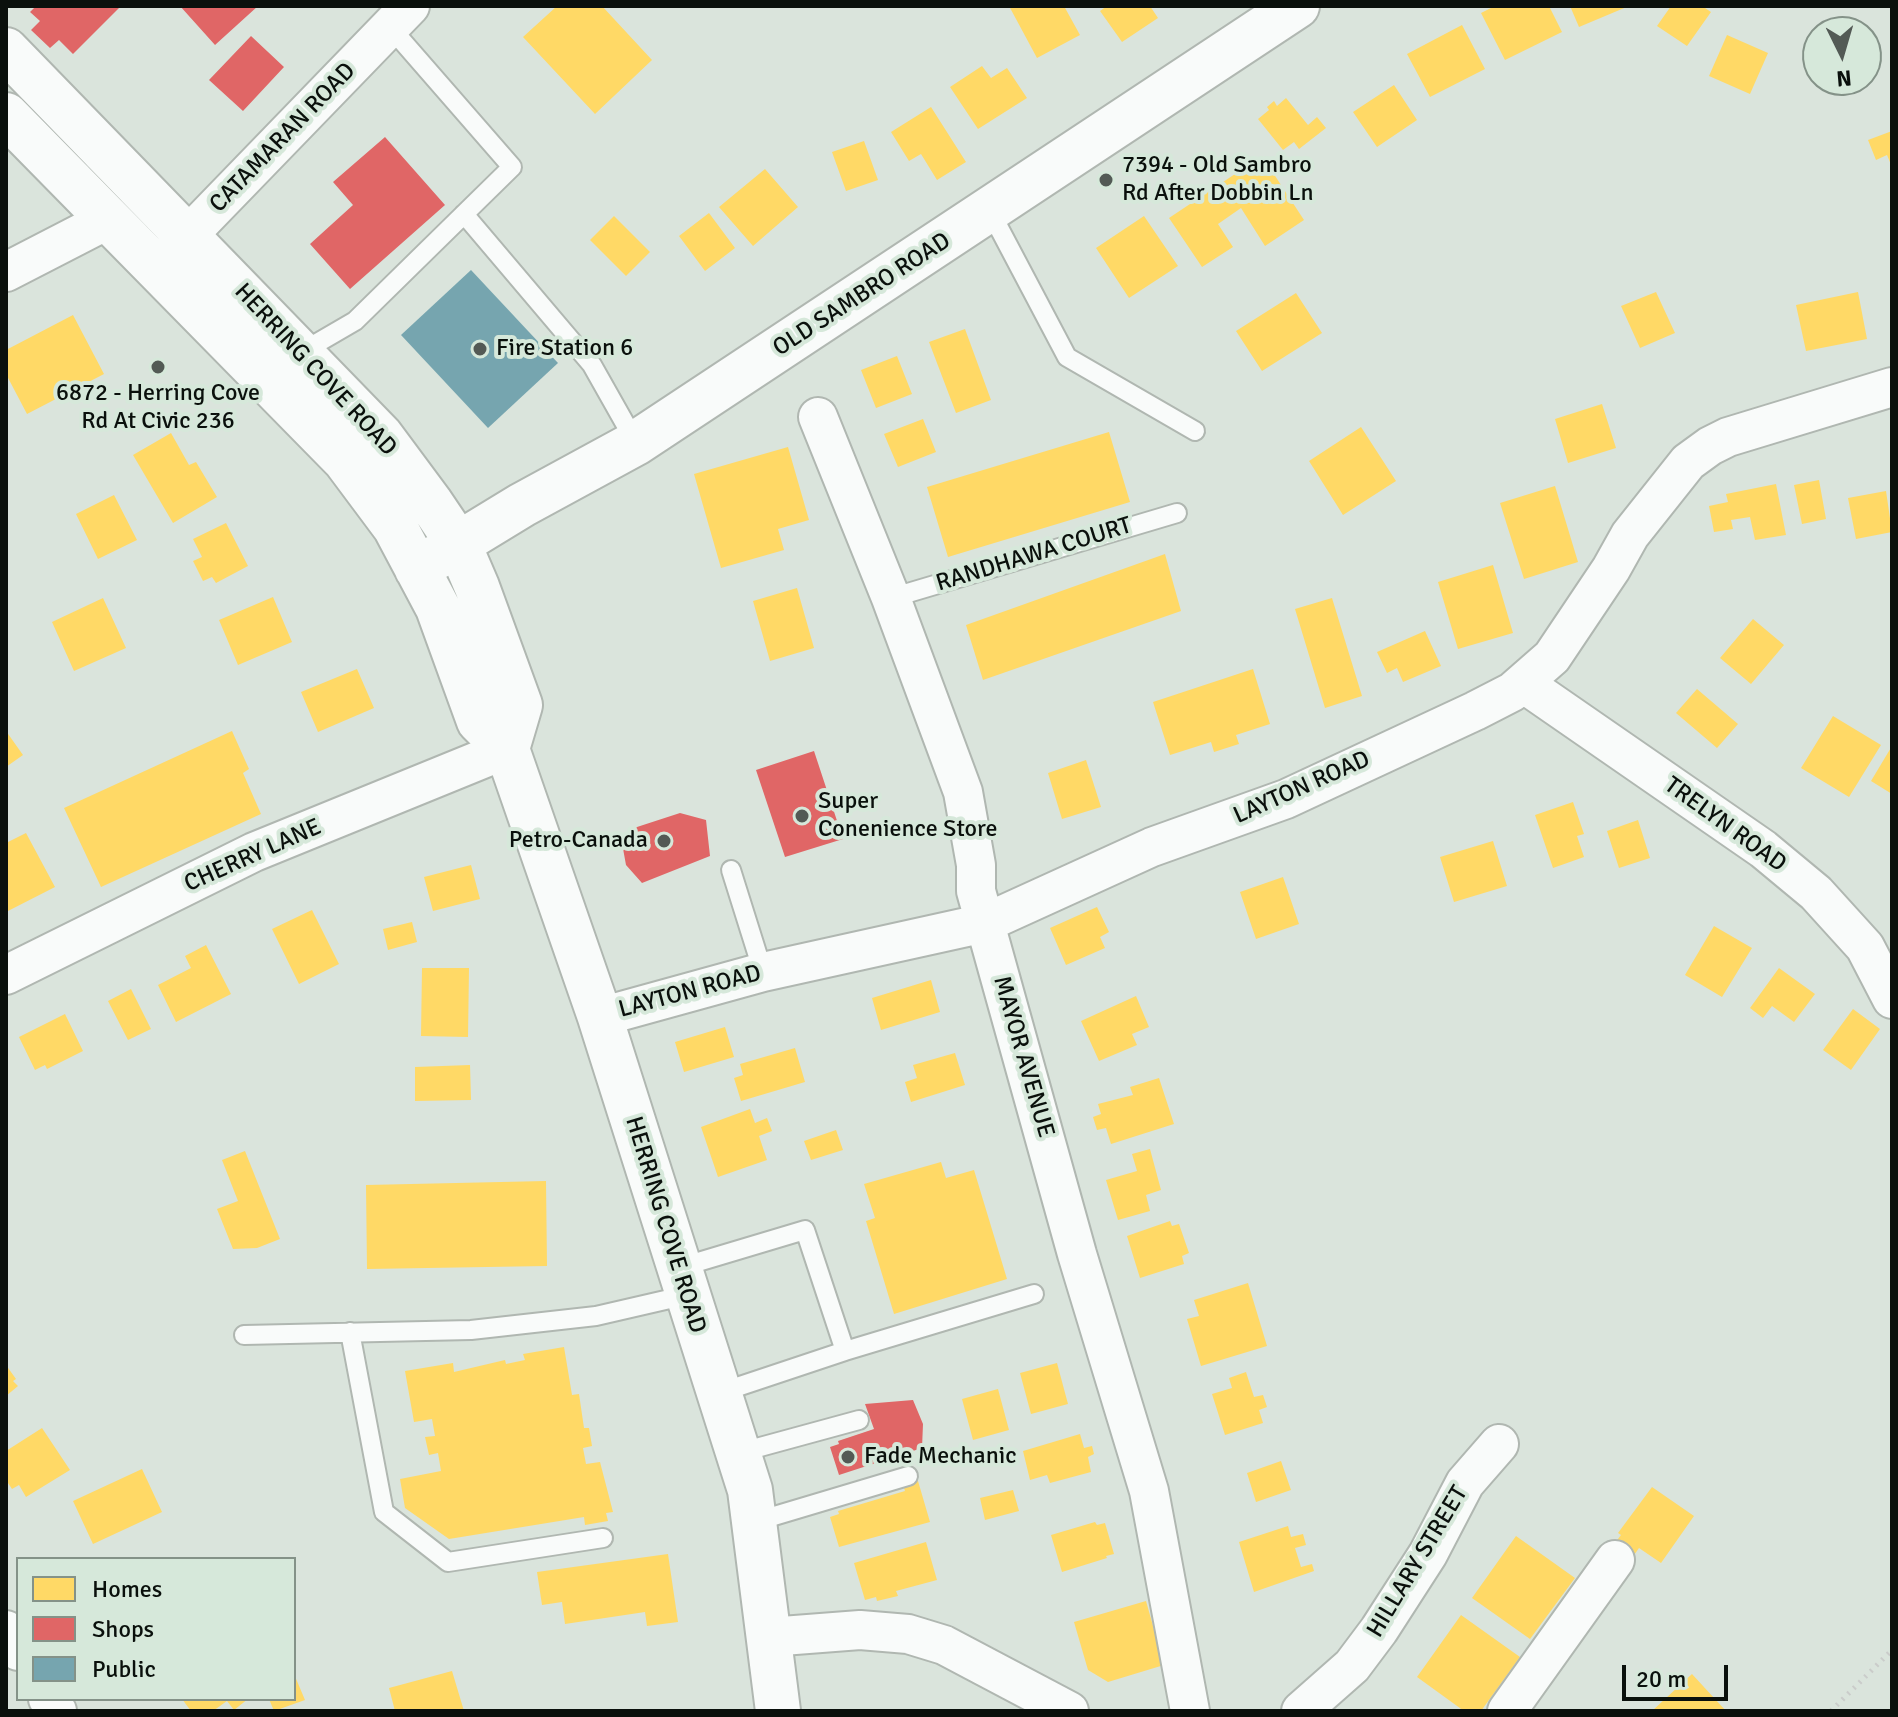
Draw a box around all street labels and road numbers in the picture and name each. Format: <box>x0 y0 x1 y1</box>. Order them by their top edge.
street label: CATAMARAN ROAD <box>204 57 362 219</box>
street label: OLD SAMBRO ROAD <box>768 227 956 363</box>
street label: HERRING COVE ROAD <box>228 278 402 462</box>
street label: RANDHAWA COURT <box>933 512 1135 598</box>
street label: LAYTON ROAD <box>1229 745 1375 831</box>
street label: TRELYN ROAD <box>1659 771 1791 879</box>
street label: CHERRY LANE <box>180 813 326 899</box>
street label: LAYTON ROAD <box>616 959 764 1025</box>
street label: MAYOR AVENUE <box>986 973 1060 1141</box>
street label: HERRING COVE ROAD <box>618 1113 712 1337</box>
street label: HILLARY STREET <box>1361 1481 1475 1643</box>

